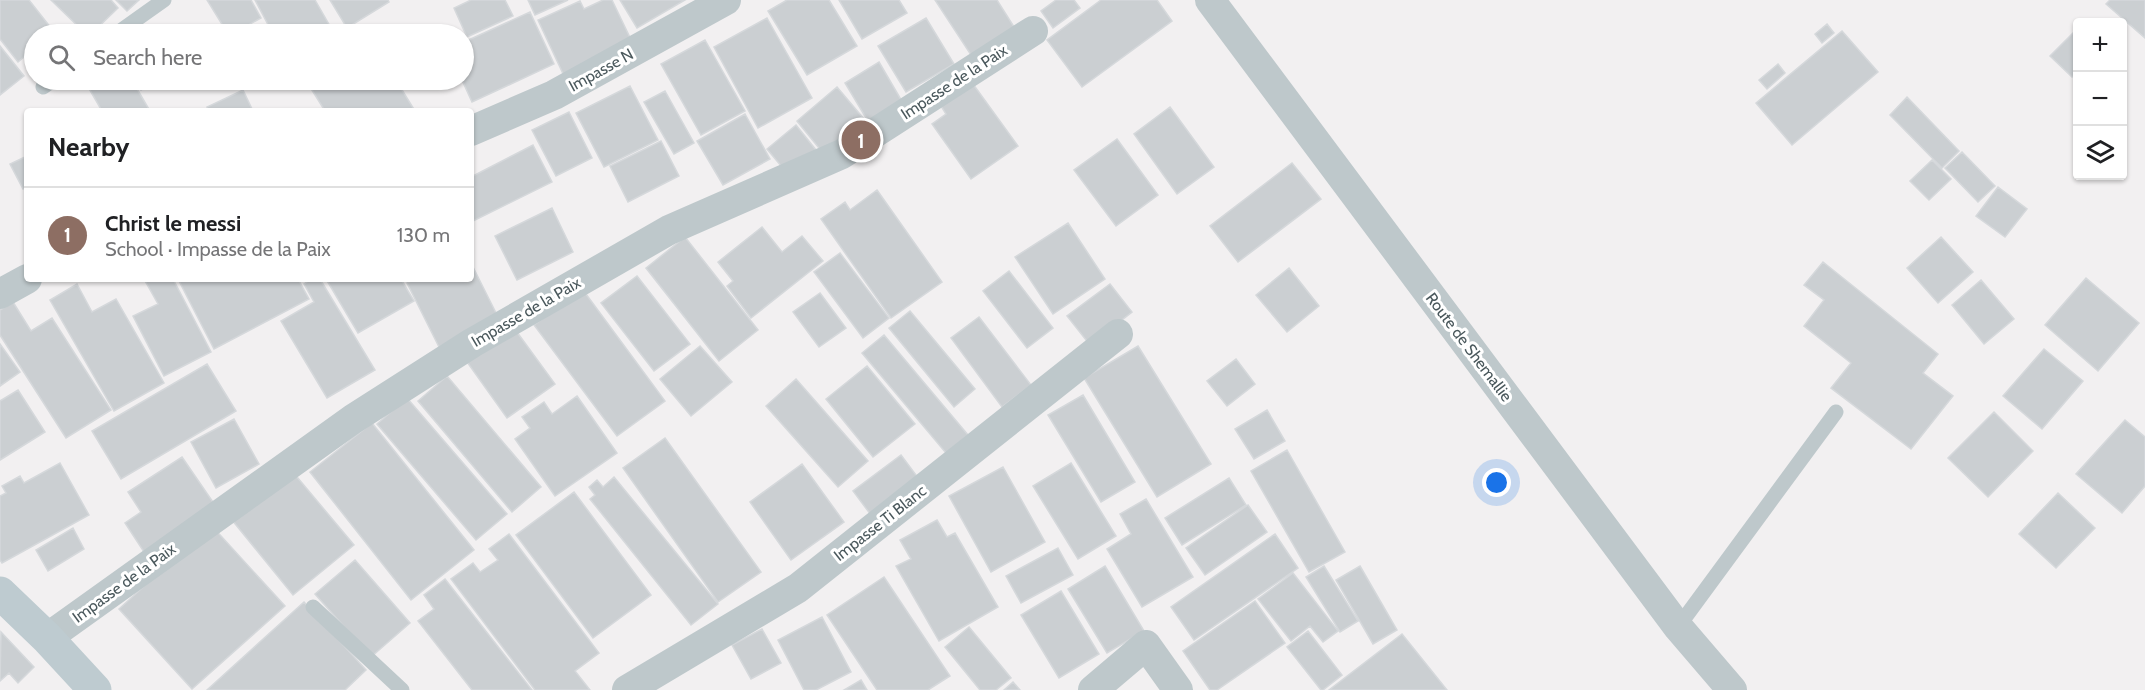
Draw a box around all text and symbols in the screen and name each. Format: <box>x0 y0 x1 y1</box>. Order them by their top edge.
map controls <box>2073 18 2127 180</box>
button: + <box>2073 18 2127 72</box>
search box <box>24 24 474 90</box>
street label: Impasse de la Paix <box>897 40 1011 123</box>
icon: search <box>45 41 78 74</box>
text: Search here <box>93 44 202 71</box>
street label: Impasse N <box>565 45 637 95</box>
button: − <box>2073 72 2127 126</box>
pin: 1 <box>842 118 880 162</box>
button: layers <box>2073 126 2127 180</box>
text: Nearby <box>48 131 129 163</box>
text: Christ le messi <box>105 210 241 237</box>
text: 1 <box>64 223 71 247</box>
text: 130 m <box>397 223 450 247</box>
text: School · Impasse de la Paix <box>105 237 331 261</box>
street label: Impasse de la Paix <box>468 273 584 351</box>
street label: Route de Shemallie <box>1422 289 1516 405</box>
your location <box>1482 468 1511 497</box>
street label: Impasse Ti Blanc <box>830 481 930 565</box>
street label: Impasse de la Paix <box>69 539 180 627</box>

